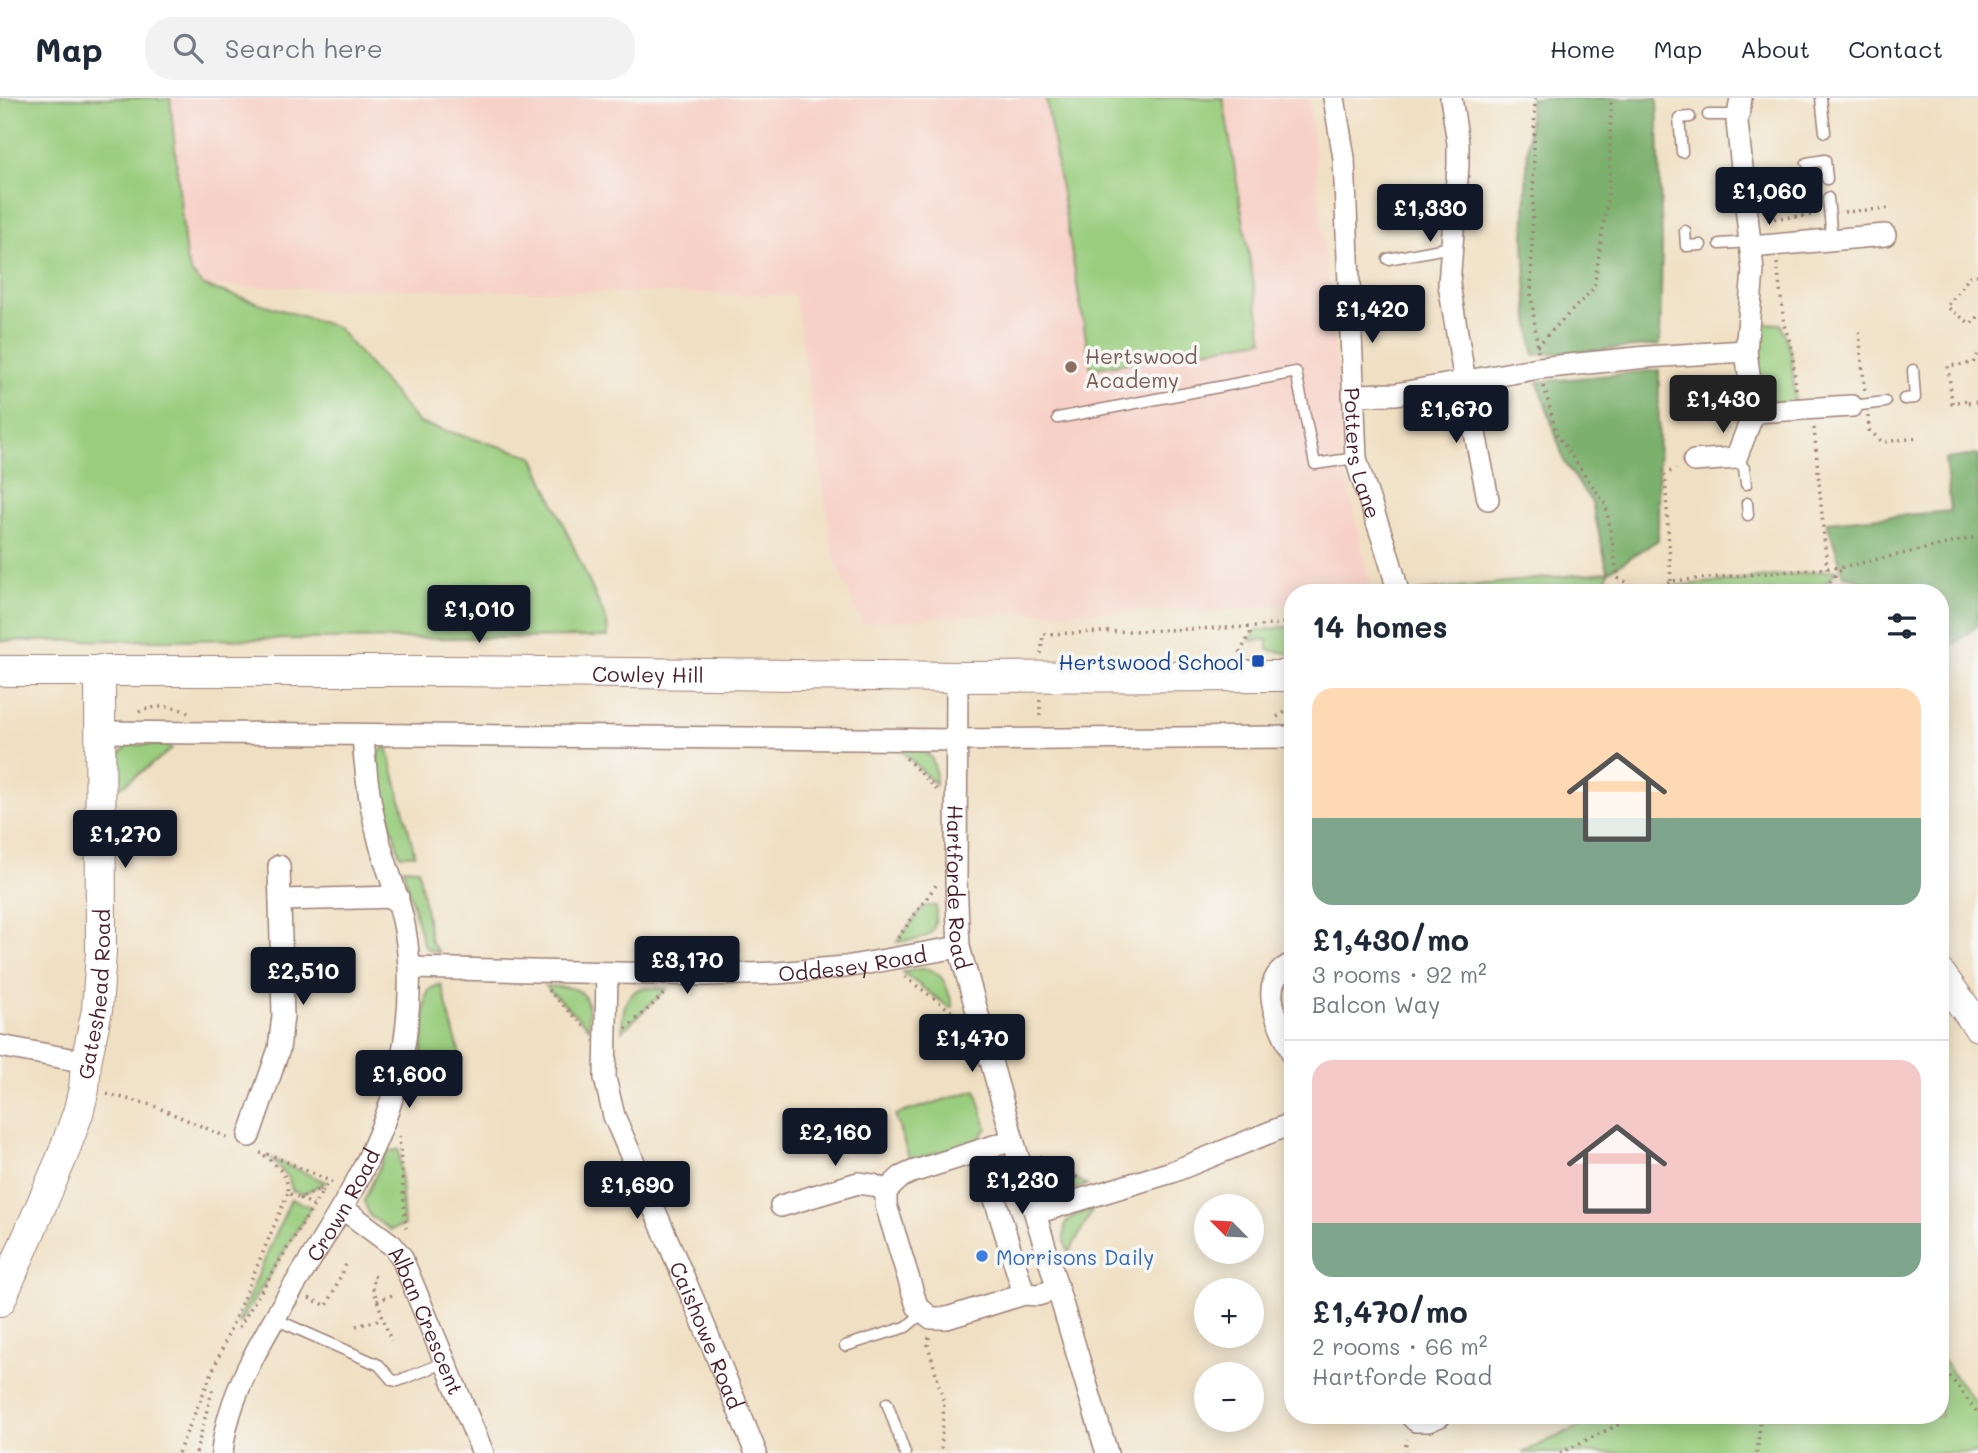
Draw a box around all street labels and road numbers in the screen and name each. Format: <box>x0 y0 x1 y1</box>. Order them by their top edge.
street label: Potters Lane <box>1340 387 1388 522</box>
street label: Cowley Hill <box>592 659 704 687</box>
street label: Hartforde Road <box>942 805 978 972</box>
street label: Gateshead Road <box>71 909 115 1080</box>
street label: Oddesey Road <box>777 939 928 986</box>
street label: Crown Road <box>299 1144 384 1266</box>
street label: Alban Crescent <box>383 1239 471 1398</box>
street label: Caishowe Road <box>665 1257 750 1413</box>

